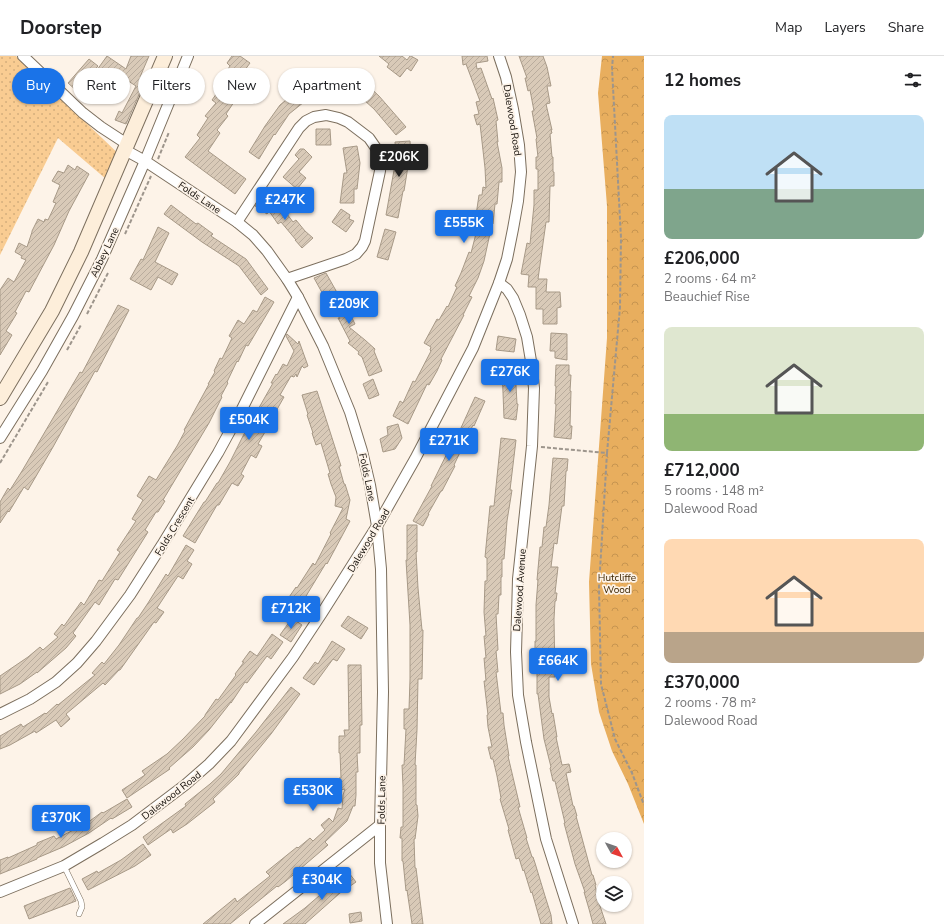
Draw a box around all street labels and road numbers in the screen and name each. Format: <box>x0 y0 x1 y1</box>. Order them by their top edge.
street label: Dalewood Road <box>499 83 525 157</box>
street label: Folds Lane <box>175 178 224 217</box>
street label: Abbey Lane <box>87 225 123 280</box>
street label: Folds Lane <box>355 452 379 502</box>
street label: Folds Crescent <box>152 494 198 559</box>
street label: Dalewood Road <box>344 506 393 575</box>
street label: Dalewood Avenue <box>510 548 530 632</box>
street label: Dalewood Road <box>139 768 204 823</box>
street label: Folds Lane <box>375 776 389 824</box>

